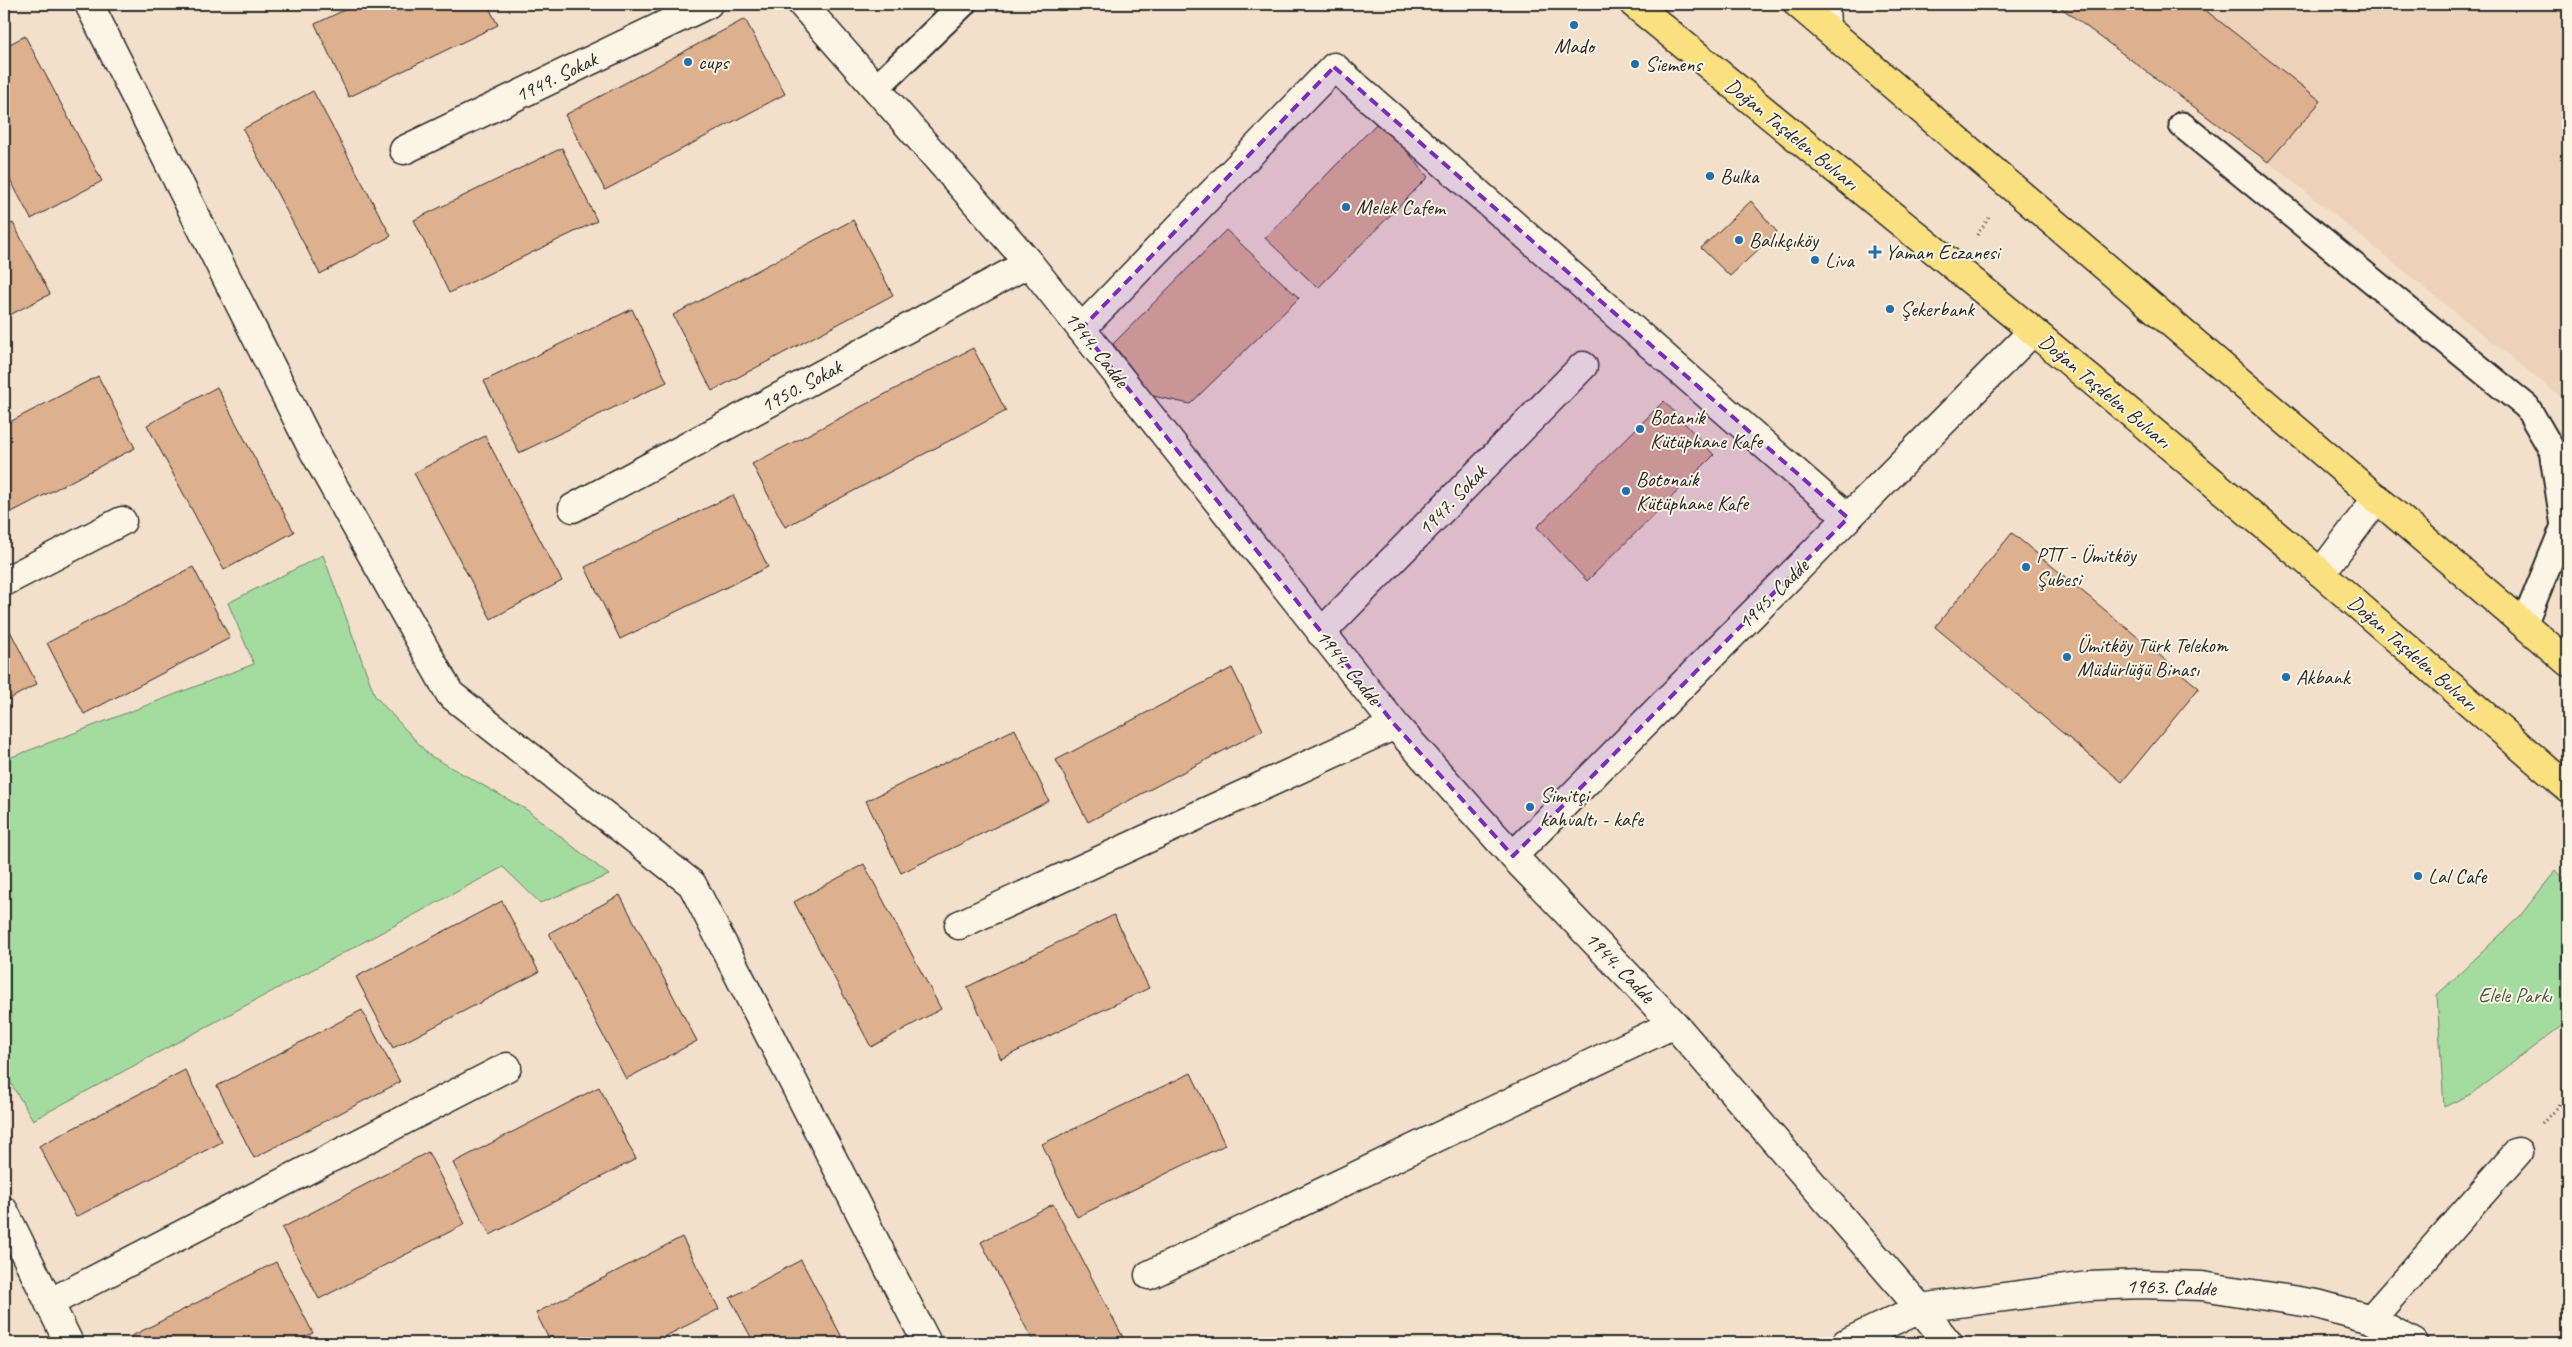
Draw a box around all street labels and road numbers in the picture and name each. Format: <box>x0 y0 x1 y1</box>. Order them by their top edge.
street label: 1949. Sokak <box>511 45 603 108</box>
street label: Doğan Taşdelen Bulvarı <box>1720 72 1865 196</box>
street label: 1944. Cadde <box>1059 306 1136 393</box>
street label: Doğan Taşdelen Bulvarı <box>2034 328 2177 454</box>
street label: 1950. Sokak <box>756 353 847 418</box>
street label: 1947. Sokak <box>1412 458 1493 541</box>
street label: 1945. Cadde <box>1732 552 1815 635</box>
street label: Doğan Taşdelen Bulvarı <box>2342 589 2484 717</box>
street label: 1944. Cadde <box>1311 624 1388 711</box>
street label: 1944. Cadde <box>1580 926 1661 1009</box>
street label: 1963. Cadde <box>2126 1272 2217 1302</box>

